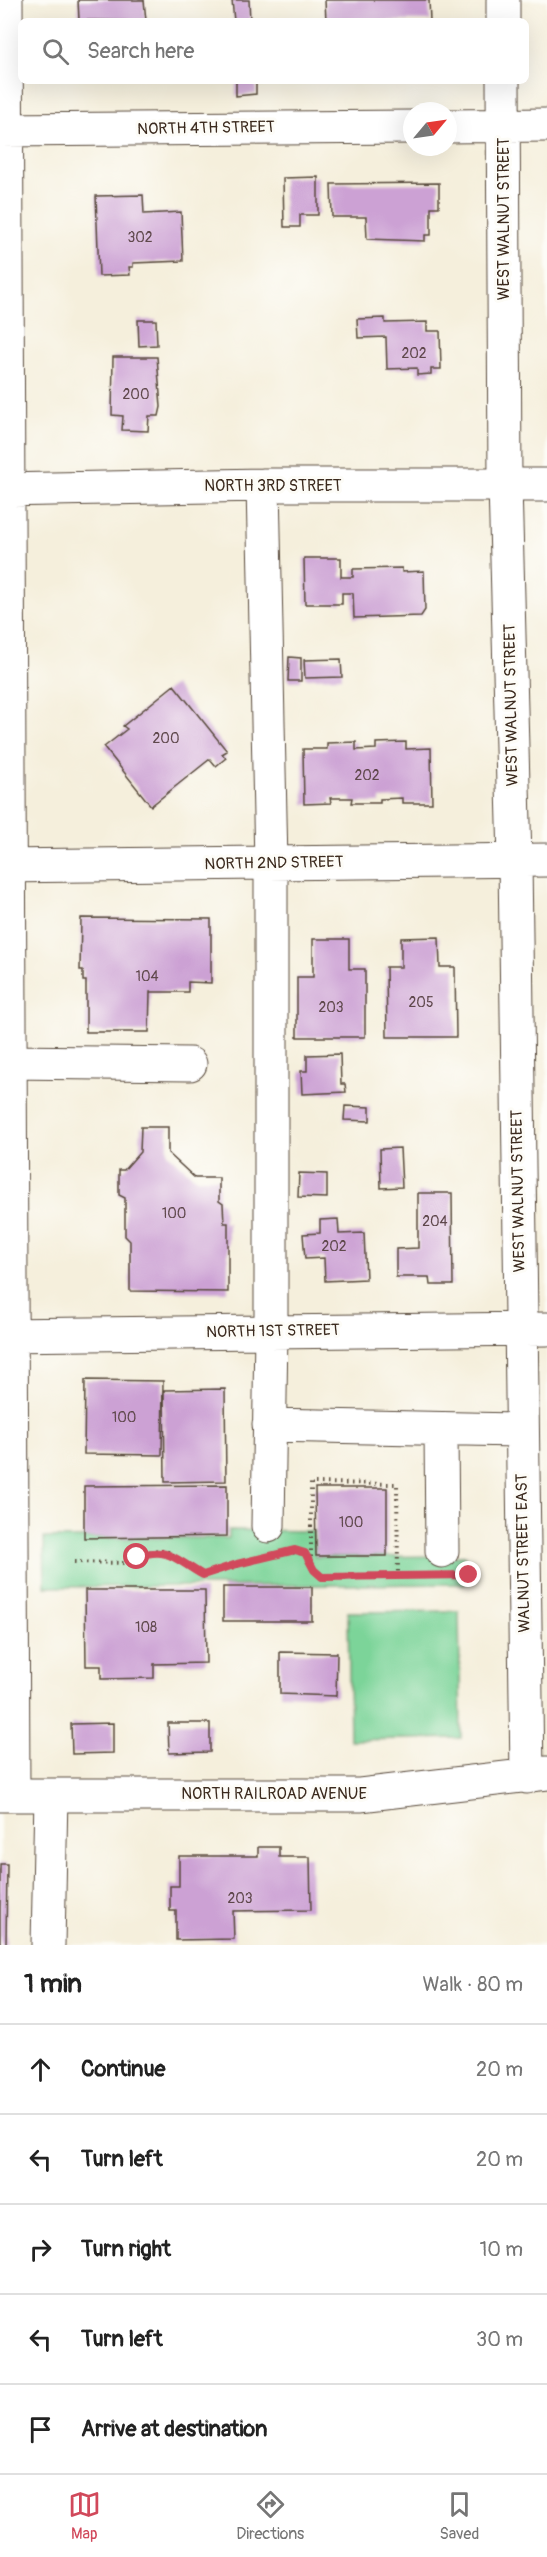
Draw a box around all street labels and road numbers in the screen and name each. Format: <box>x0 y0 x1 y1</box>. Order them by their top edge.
street label: NORTH 4TH STREET <box>137 117 275 139</box>
street label: WEST WALNUT STREET <box>494 138 514 300</box>
street label: NORTH 3RD STREET <box>204 476 342 496</box>
street label: WEST WALNUT STREET <box>500 623 522 786</box>
street label: NORTH 2ND STREET <box>204 852 344 874</box>
street label: WEST WALNUT STREET <box>507 1109 529 1272</box>
street label: NORTH 1ST STREET <box>206 1320 340 1342</box>
street label: WALNUT STREET EAST <box>512 1473 534 1633</box>
street label: NORTH RAILROAD AVENUE <box>181 1784 367 1804</box>

